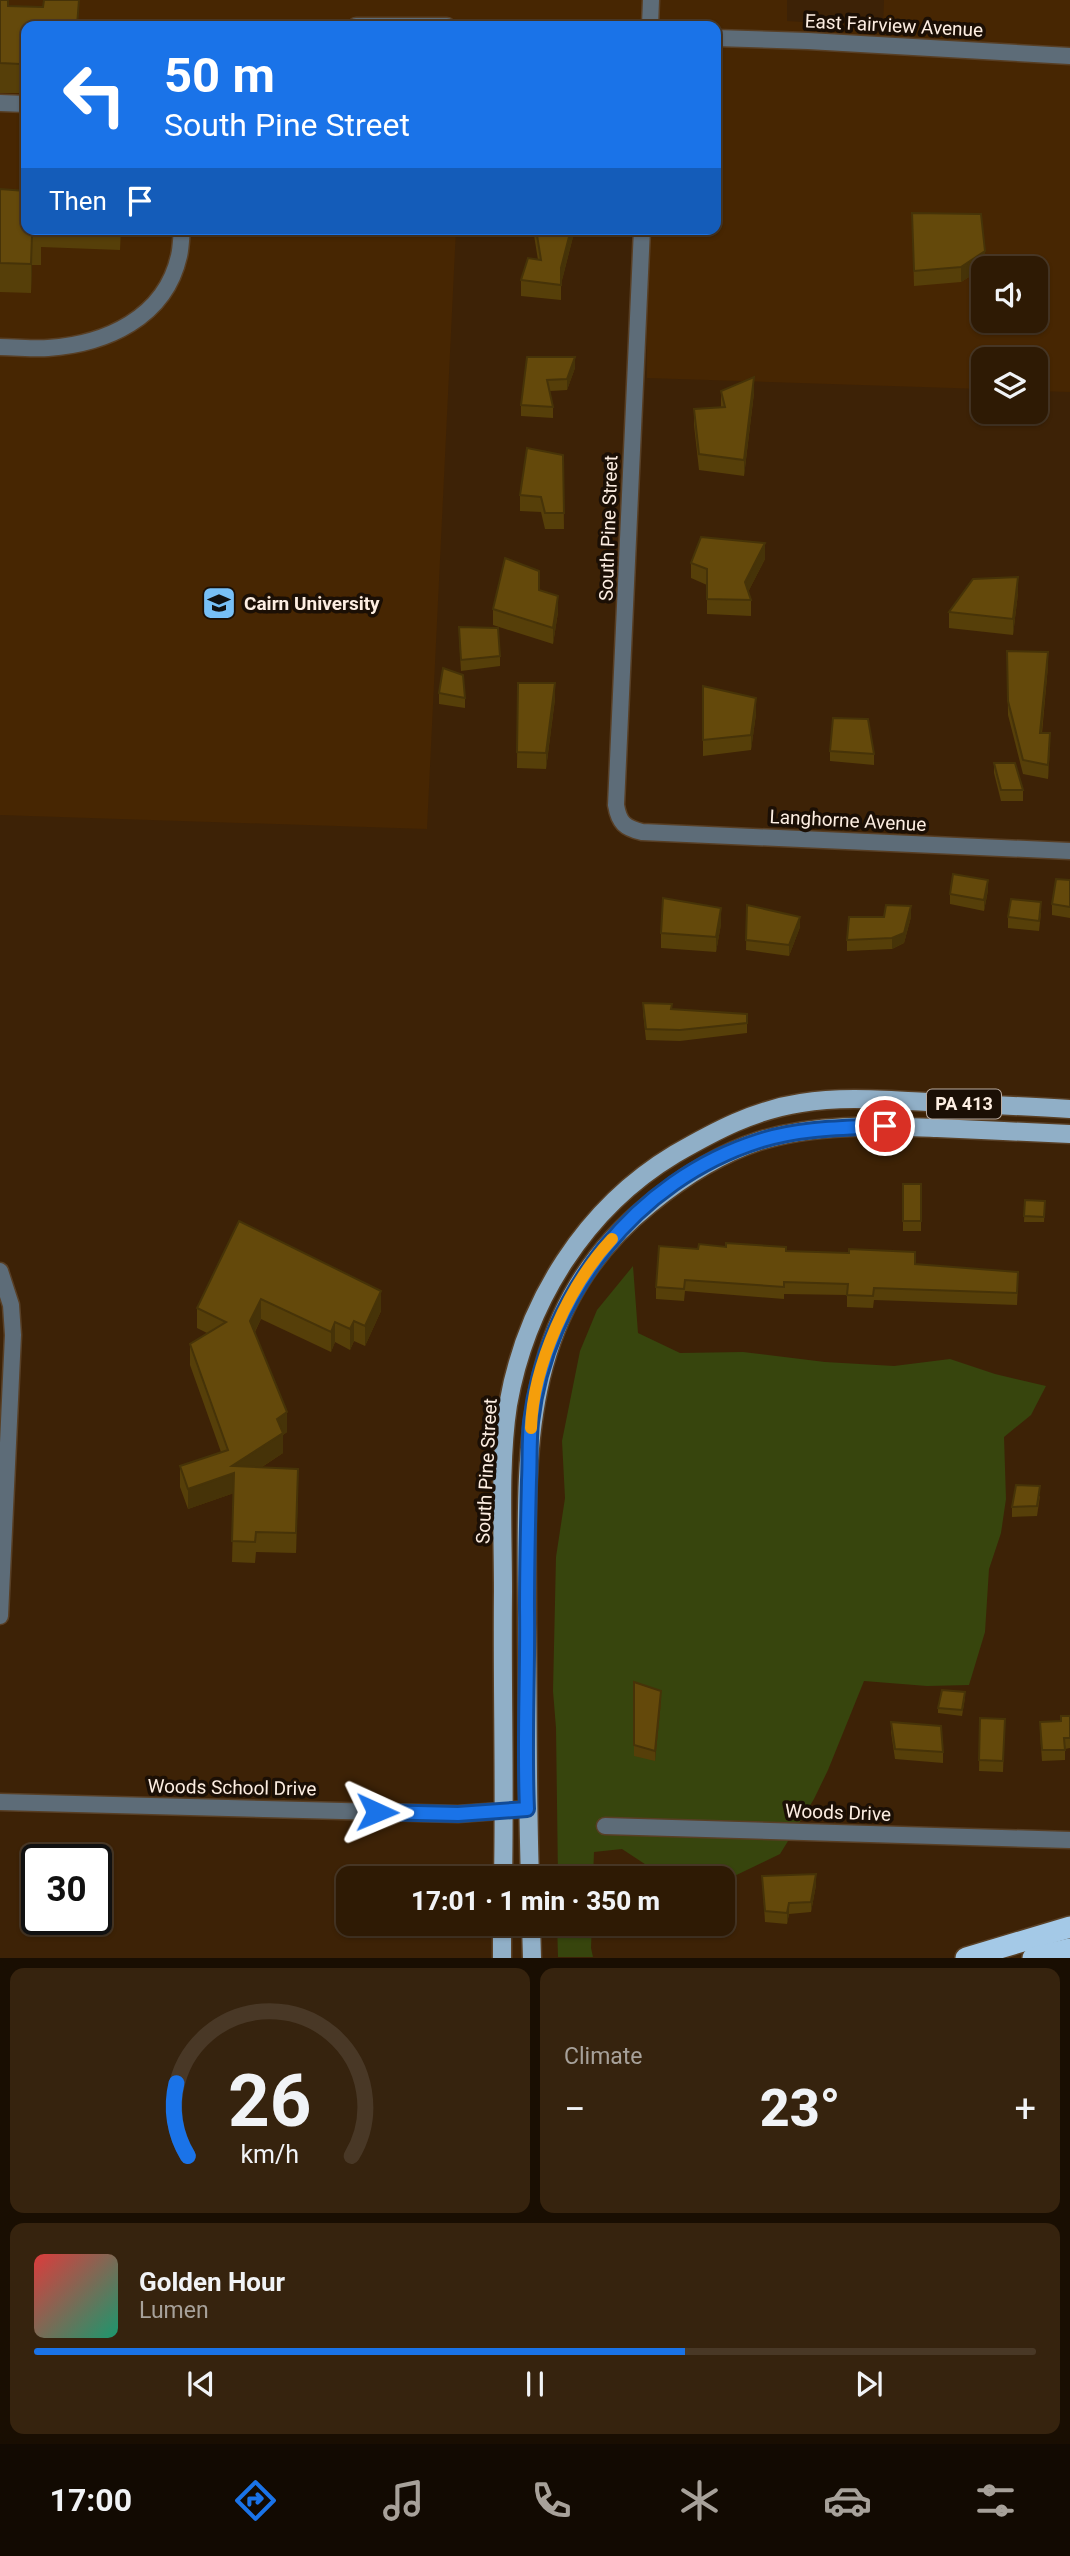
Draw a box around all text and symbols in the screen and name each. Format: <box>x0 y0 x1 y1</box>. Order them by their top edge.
street label: East Fairview Avenue <box>804 9 984 42</box>
text: 50 m <box>164 47 275 104</box>
icon: left <box>49 49 140 140</box>
text: South Pine Street <box>164 106 410 144</box>
icon: arrive <box>121 182 159 220</box>
text: Then <box>49 186 107 216</box>
map controls <box>971 256 1048 424</box>
button: sound <box>971 256 1048 333</box>
button: layers <box>971 347 1048 424</box>
street label: South Pine Street <box>594 455 623 601</box>
school or university icon: Cairn University <box>200 584 238 622</box>
place label: Cairn University <box>244 592 380 615</box>
street label: Langhorne Avenue <box>769 805 927 836</box>
road number: PA 413 <box>927 1090 1001 1119</box>
pin <box>855 1096 915 1156</box>
icon: arrive <box>866 1107 904 1145</box>
street label: South Pine Street <box>471 1398 502 1545</box>
street label: Woods School Drive <box>147 1775 317 1800</box>
position arrow <box>340 1775 414 1849</box>
street label: Woods Drive <box>785 1799 891 1826</box>
speed limit sign: 30 <box>21 1844 112 1935</box>
text: 17:01 · 1 min · 350 m <box>411 1886 660 1916</box>
text: Climate <box>564 2043 643 2070</box>
text: 26 <box>228 2059 312 2145</box>
text: 23° <box>760 2078 840 2139</box>
text: − <box>564 2087 586 2131</box>
text: + <box>1014 2087 1036 2131</box>
text: km/h <box>241 2140 299 2169</box>
text: Golden Hour <box>139 2267 285 2297</box>
text: Lumen <box>139 2297 209 2324</box>
icon: previous <box>182 2365 220 2403</box>
icon: pause <box>516 2365 554 2403</box>
icon: next <box>850 2365 888 2403</box>
icon: directions <box>231 2476 280 2525</box>
icon: music <box>379 2476 428 2525</box>
icon: phone <box>527 2476 576 2525</box>
icon: climate <box>675 2476 724 2525</box>
icon: car <box>823 2476 872 2525</box>
icon: filters <box>971 2476 1020 2525</box>
text: 17:00 <box>50 2481 132 2519</box>

